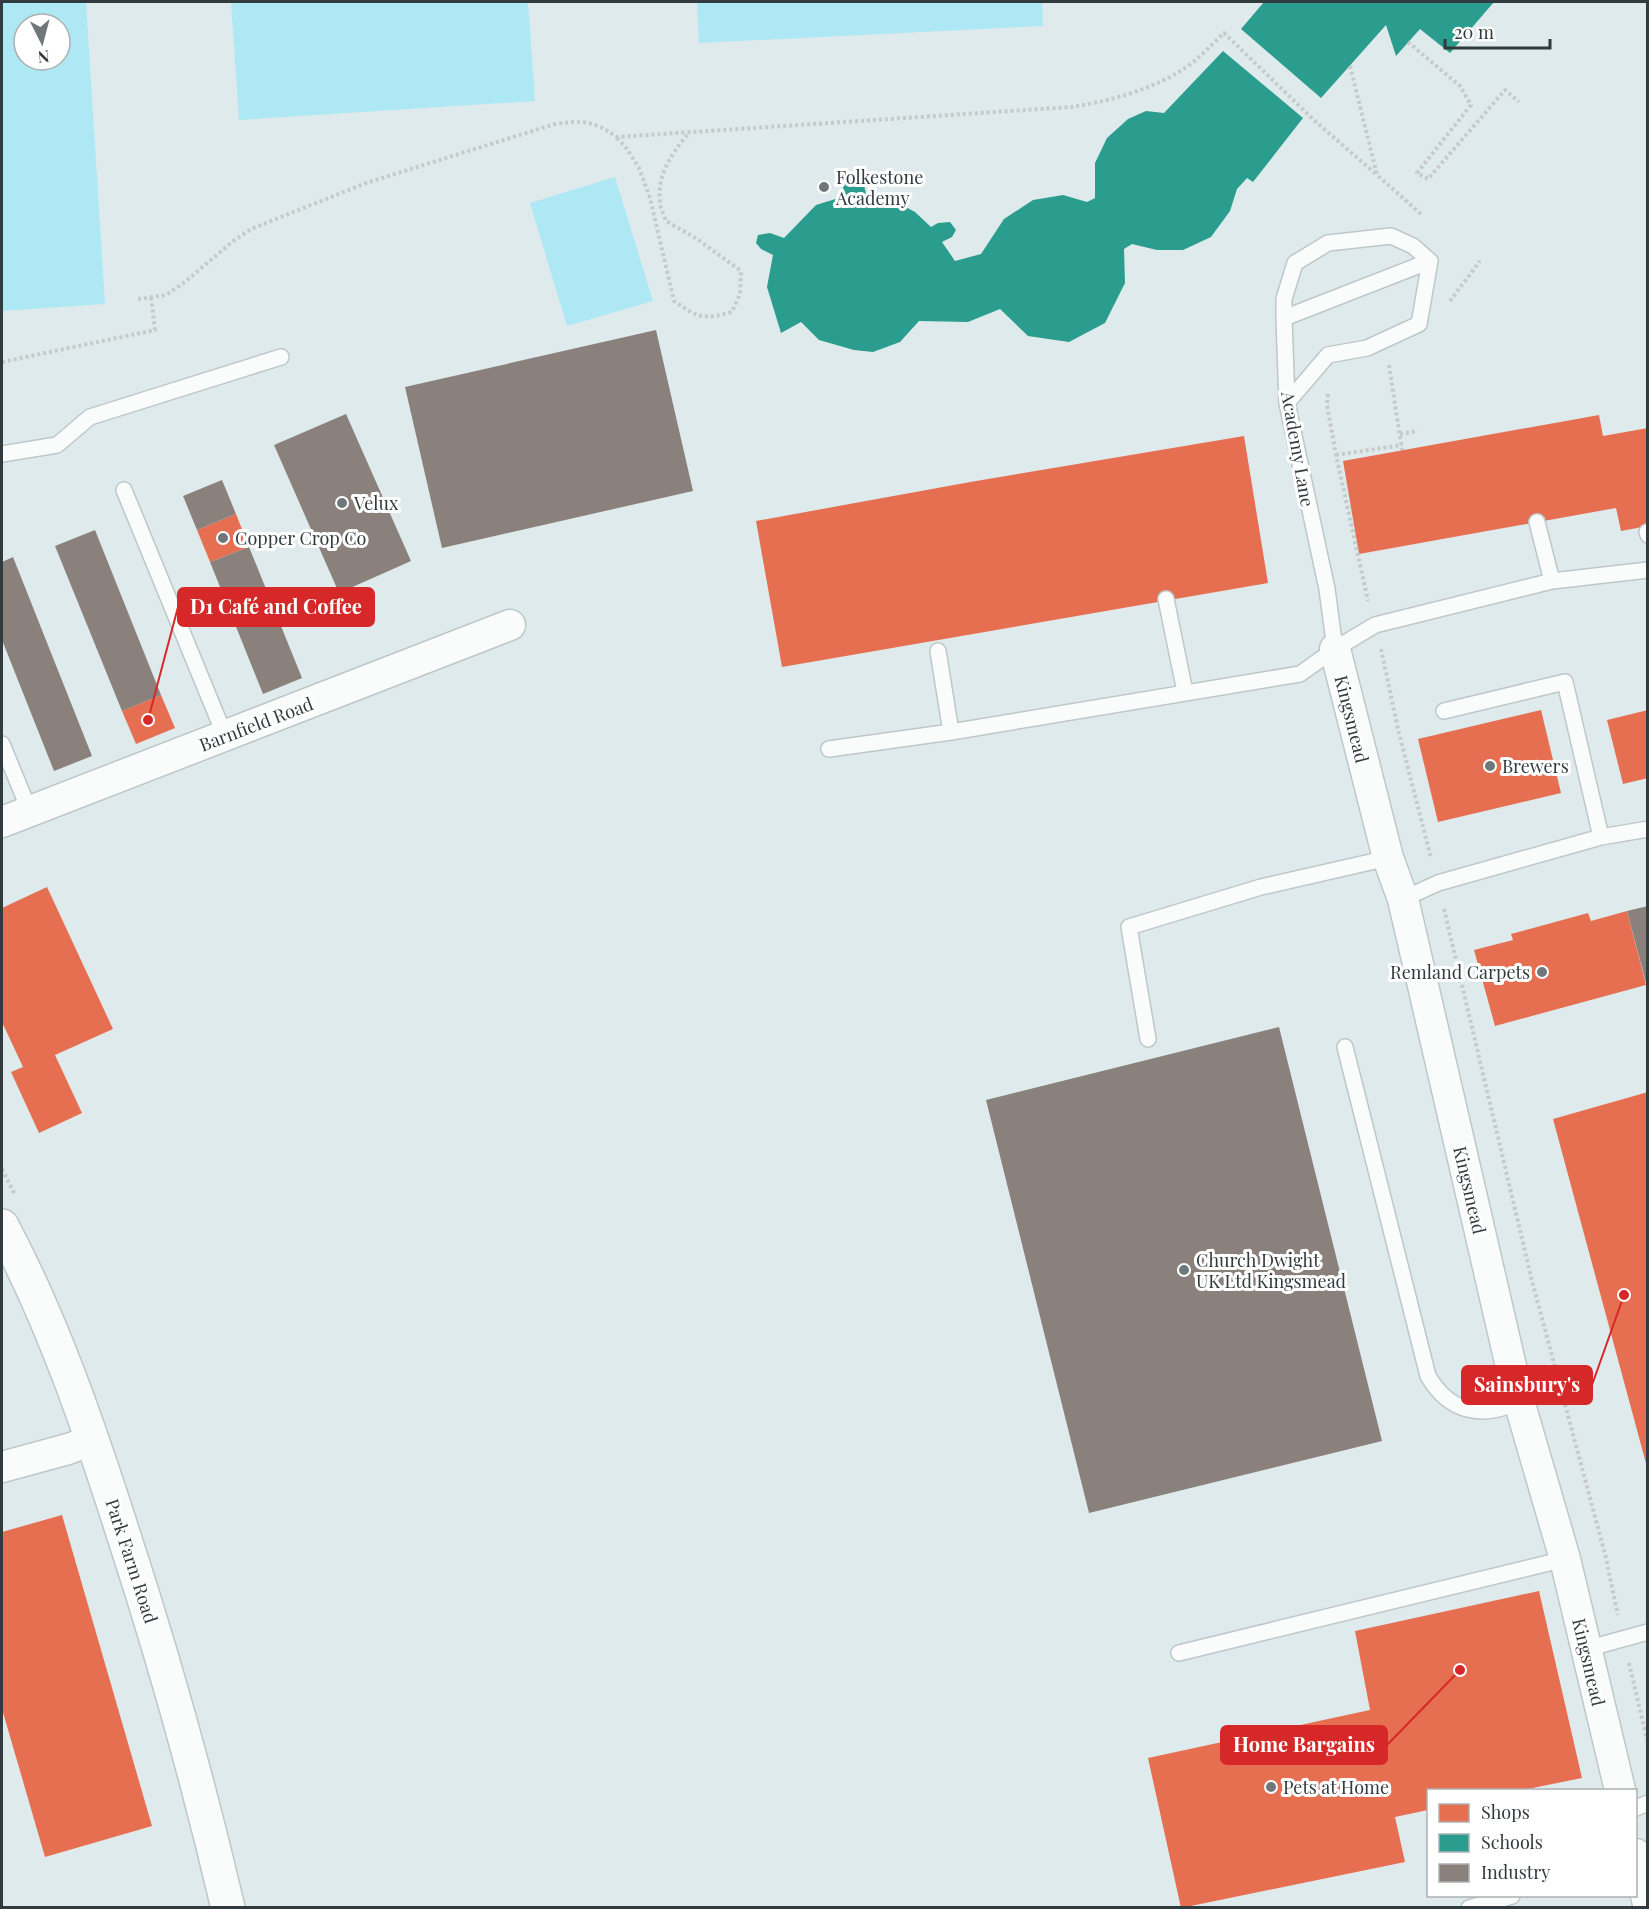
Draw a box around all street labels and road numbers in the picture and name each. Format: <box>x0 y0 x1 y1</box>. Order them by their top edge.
street label: Academy Lane <box>1276 388 1320 509</box>
street label: Kingsmead <box>1330 673 1375 766</box>
street label: Barnfield Road <box>196 691 317 757</box>
street label: Kingsmead <box>1448 1144 1492 1237</box>
street label: Park Farm Road <box>101 1496 164 1627</box>
street label: Kingsmead <box>1567 1616 1611 1709</box>

